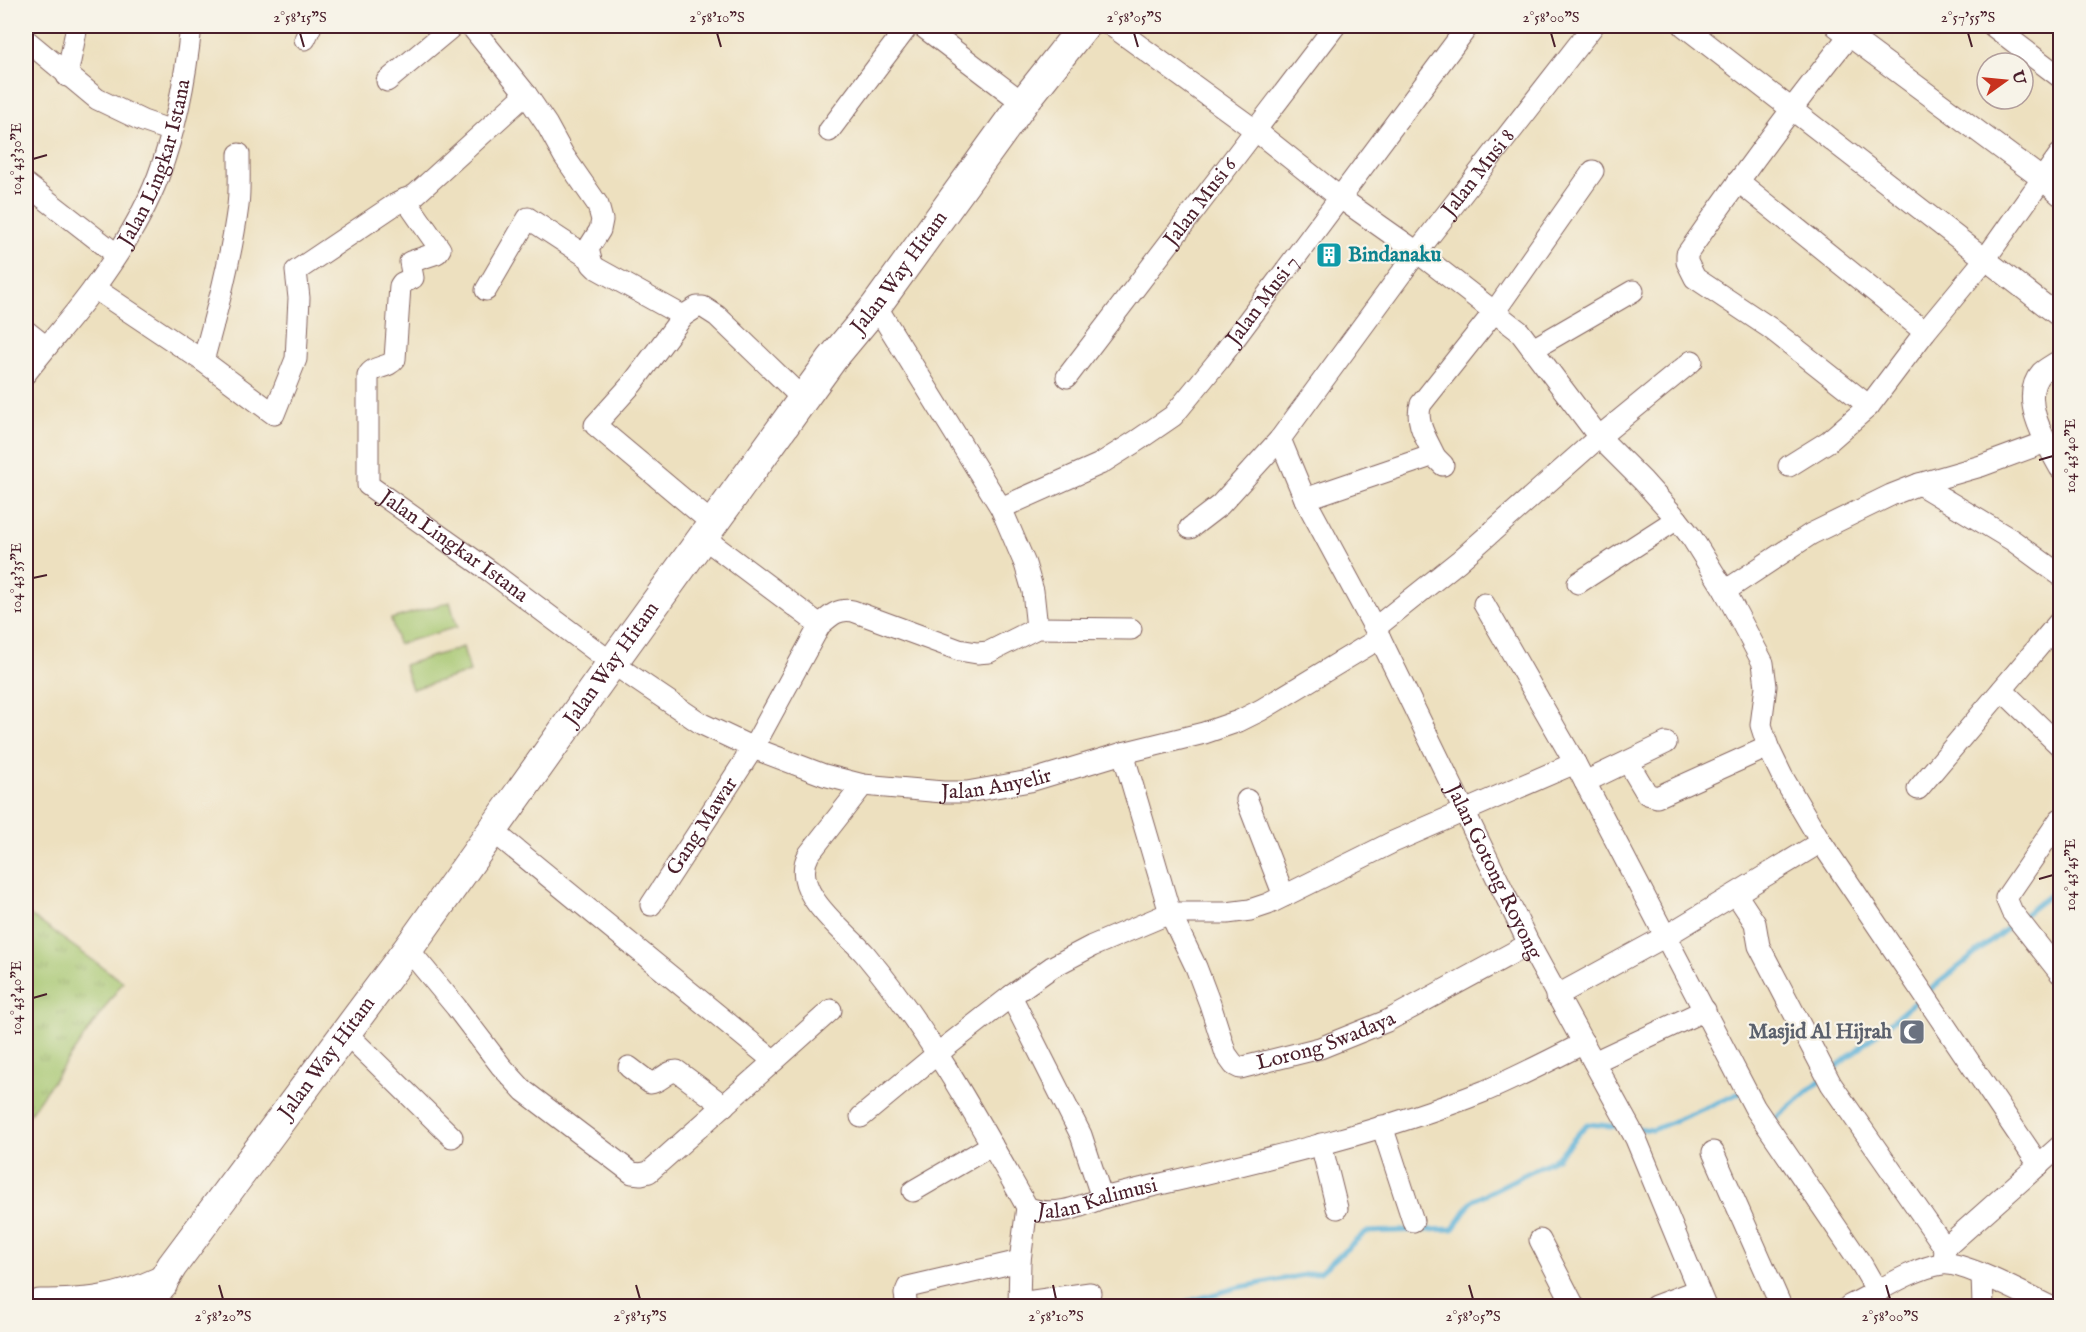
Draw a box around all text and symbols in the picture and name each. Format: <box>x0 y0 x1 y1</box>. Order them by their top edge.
text: 2°58'15"S <box>273 8 327 27</box>
text: 2°58'10"S <box>689 8 745 27</box>
text: 2°58'05"S <box>1106 8 1162 27</box>
text: 2°58'00"S <box>1522 8 1580 27</box>
text: 2°57'55"S <box>1941 8 1995 27</box>
north arrow <box>1975 51 2035 111</box>
text: U <box>2006 68 2029 87</box>
street label: Jalan Lingkar Istana <box>111 76 197 253</box>
text: 104°43'30"E <box>7 123 26 195</box>
street label: Jalan Musi 8 <box>1435 124 1521 224</box>
street label: Jalan Musi 6 <box>1157 151 1244 254</box>
street label: Jalan Way Hitam <box>844 206 954 341</box>
building icon: Bindanaku <box>1314 240 1344 270</box>
place label: Bindanaku <box>1348 242 1441 269</box>
street label: Jalan Musi 7 <box>1219 250 1305 353</box>
text: 104°43'40"E <box>2061 419 2080 493</box>
street label: Jalan Lingkar Istana <box>373 483 534 609</box>
text: 104°43'35"E <box>7 543 26 613</box>
street label: Jalan Way Hitam <box>557 597 665 733</box>
street label: Jalan Anyelir <box>939 762 1055 806</box>
street label: Gang Mawar <box>660 772 744 881</box>
street label: Jalan Gotong Royong <box>1439 778 1549 965</box>
text: 104°43'45"E <box>2061 839 2080 911</box>
text: 104°43'40"E <box>7 961 26 1035</box>
street label: Jalan Way Hitam <box>271 991 382 1126</box>
street label: Lorong Swadaya <box>1254 1005 1401 1077</box>
mosque icon: Masjid Al Hijrah <box>1897 1017 1927 1047</box>
place label: Masjid Al Hijrah <box>1748 1019 1893 1046</box>
street label: Jalan Kalimusi <box>1033 1172 1160 1225</box>
text: 2°58'20"S <box>195 1307 251 1326</box>
text: 2°58'15"S <box>613 1307 667 1326</box>
text: 2°58'10"S <box>1028 1307 1084 1326</box>
text: 2°58'05"S <box>1445 1307 1501 1326</box>
text: 2°58'00"S <box>1861 1307 1919 1326</box>

